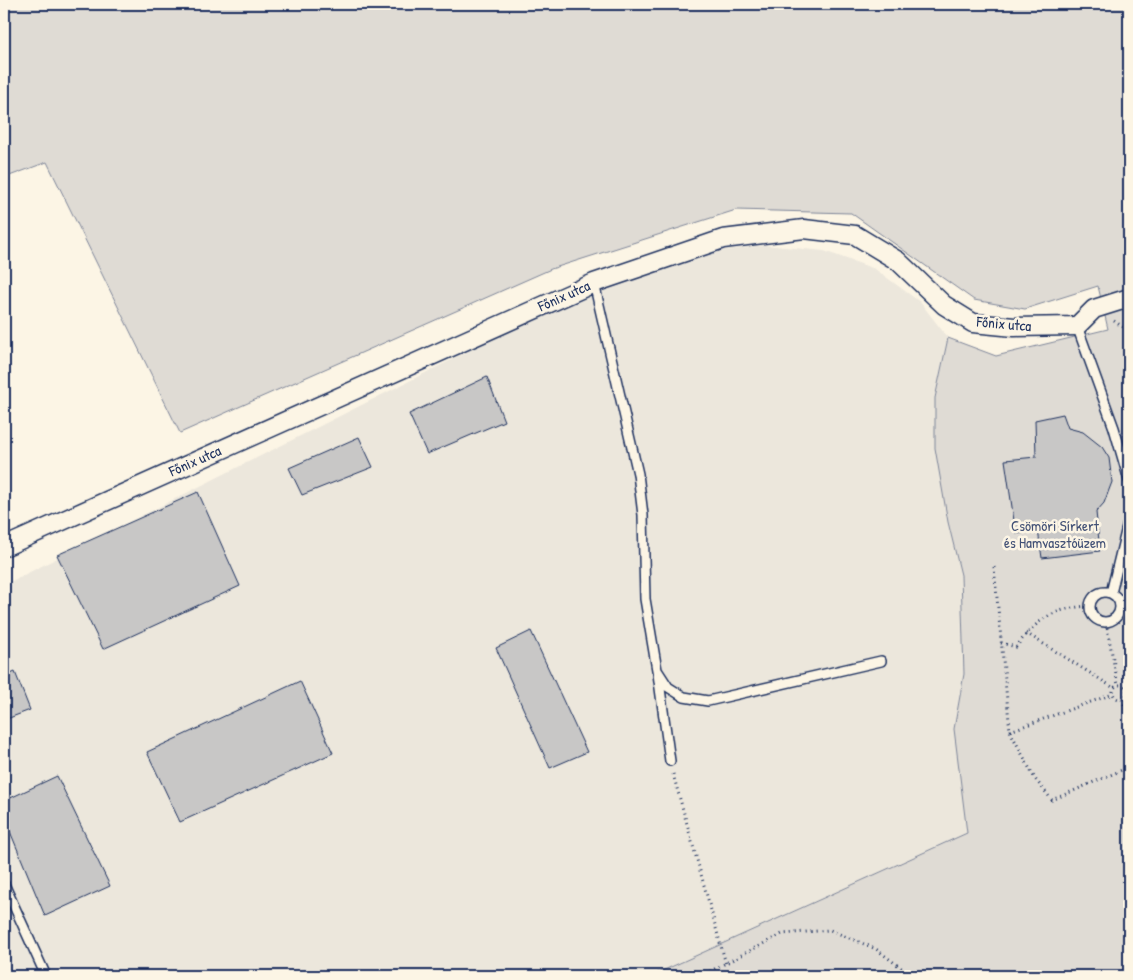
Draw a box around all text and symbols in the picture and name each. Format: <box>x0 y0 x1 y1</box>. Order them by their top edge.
street label: Főnix utca <box>534 275 593 317</box>
street label: Főnix utca <box>975 311 1032 336</box>
street label: Főnix utca <box>165 440 224 482</box>
park label: Csömöri Sírkert és Hamvasztóüzem <box>1004 515 1106 553</box>

